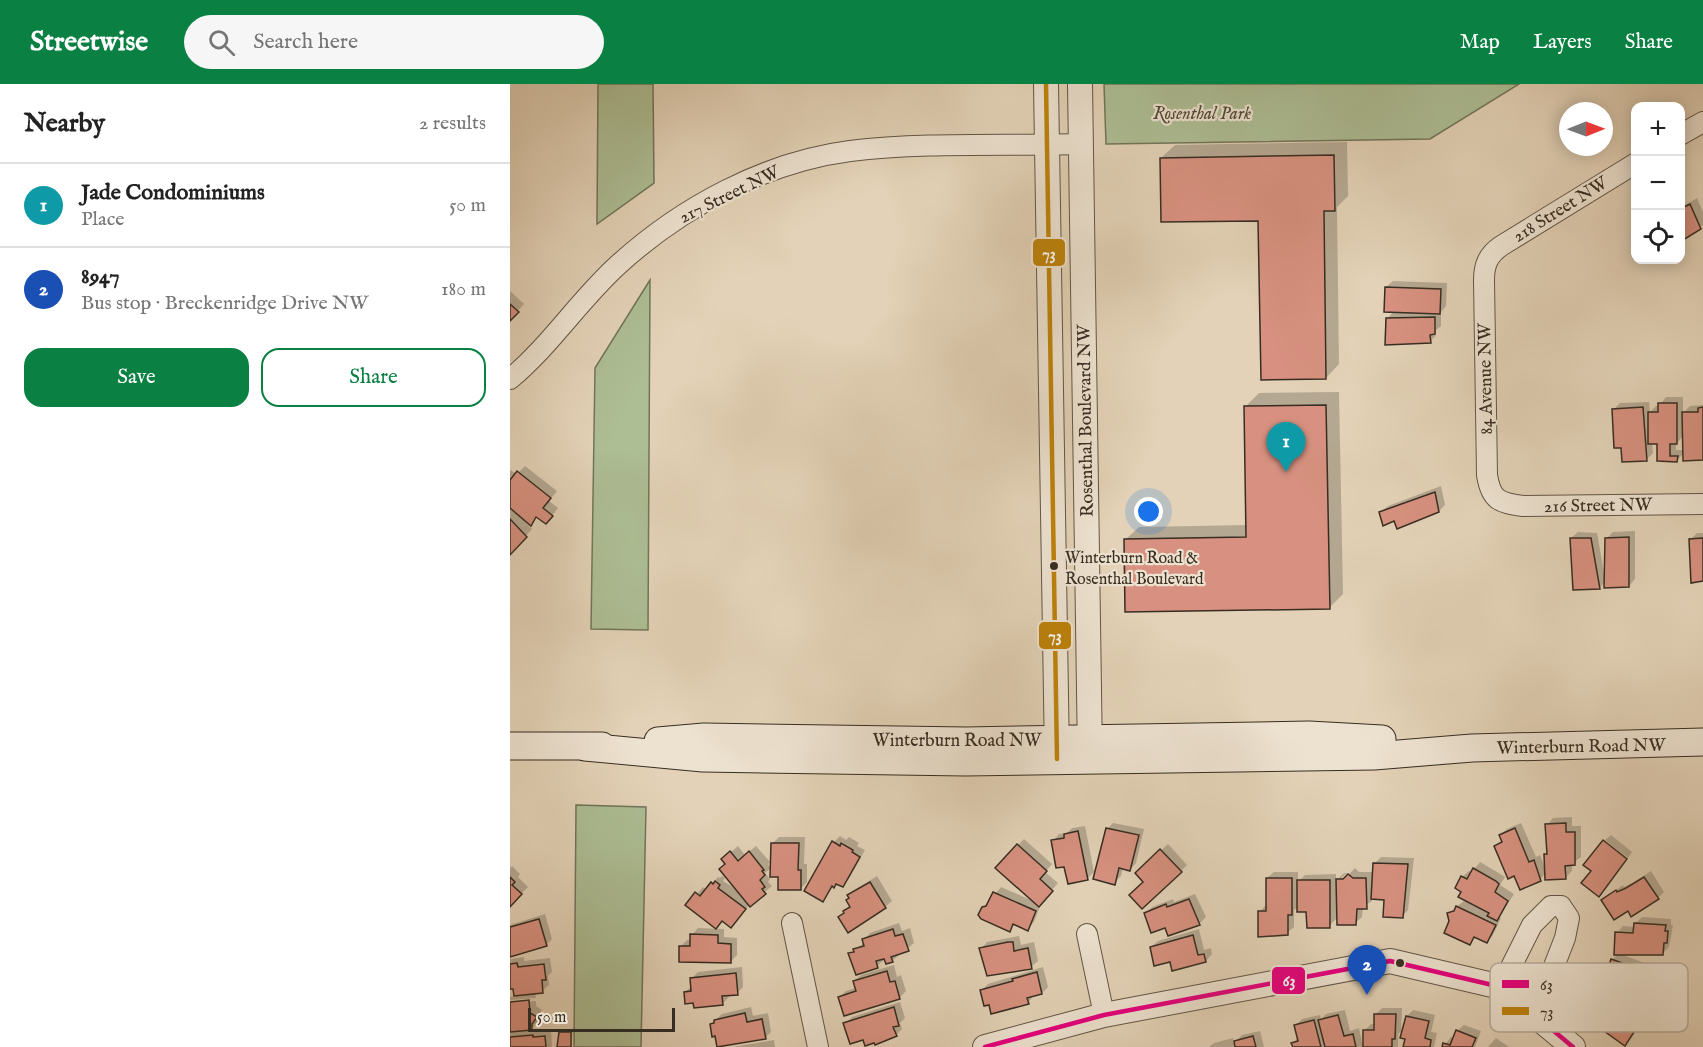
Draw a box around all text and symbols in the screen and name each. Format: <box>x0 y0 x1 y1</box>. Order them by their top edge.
search box <box>184 15 604 69</box>
text: Streetwise <box>30 25 148 60</box>
icon: search <box>205 26 238 59</box>
text: Search here <box>253 28 358 56</box>
text: Map <box>1460 29 1500 56</box>
text: Layers <box>1533 29 1592 56</box>
text: Share <box>1625 29 1673 56</box>
north arrow <box>1559 102 1613 156</box>
map controls <box>1631 102 1685 264</box>
button: + <box>1631 102 1685 156</box>
park label: Rosenthal Park <box>1153 103 1251 126</box>
text: Nearby <box>24 107 105 140</box>
text: 2 results <box>419 111 486 136</box>
button: − <box>1631 156 1685 210</box>
street label: 217 Street NW <box>676 161 784 230</box>
street label: 218 Street NW <box>1509 172 1613 249</box>
text: Jade Condominiums <box>81 179 265 207</box>
text: 1 <box>40 193 47 218</box>
text: 50 m <box>449 193 486 218</box>
text: Place <box>81 207 124 232</box>
button: locate <box>1631 210 1685 264</box>
line badge: 73 <box>1032 238 1066 267</box>
text: 73 <box>1042 245 1056 265</box>
text: 8947 <box>81 263 120 291</box>
text: 2 <box>39 277 48 302</box>
text: 180 m <box>441 277 486 302</box>
text: Bus stop · Breckenridge Drive NW <box>81 291 368 316</box>
street label: 84 Avenue NW <box>1474 322 1499 435</box>
street label: Rosenthal Boulevard NW <box>1073 324 1100 517</box>
button: Save <box>24 348 249 407</box>
button: Share <box>261 348 486 407</box>
pin: 1 <box>1266 422 1306 472</box>
street label: 216 Street NW <box>1544 494 1653 519</box>
your location <box>1134 497 1163 526</box>
place label: Winterburn Road & Rosenthal Boulevard <box>1065 549 1204 590</box>
marker: Winterburn Road & Rosenthal Boulevard <box>1048 560 1060 572</box>
line badge: 73 <box>1038 621 1072 650</box>
text: 73 <box>1048 627 1062 647</box>
street label: Winterburn Road NW <box>873 730 1042 753</box>
street label: Winterburn Road NW <box>1496 735 1667 760</box>
pin: 2 <box>1348 946 1386 995</box>
unlabelled marker <box>1394 957 1406 969</box>
legend <box>1490 963 1688 1032</box>
line badge: 63 <box>1271 966 1306 995</box>
text: 63 <box>1283 972 1295 992</box>
text: 63 <box>1540 976 1553 996</box>
text: 73 <box>1540 1003 1553 1023</box>
scale bar <box>528 1005 675 1032</box>
text: 50 m <box>537 1008 566 1028</box>

